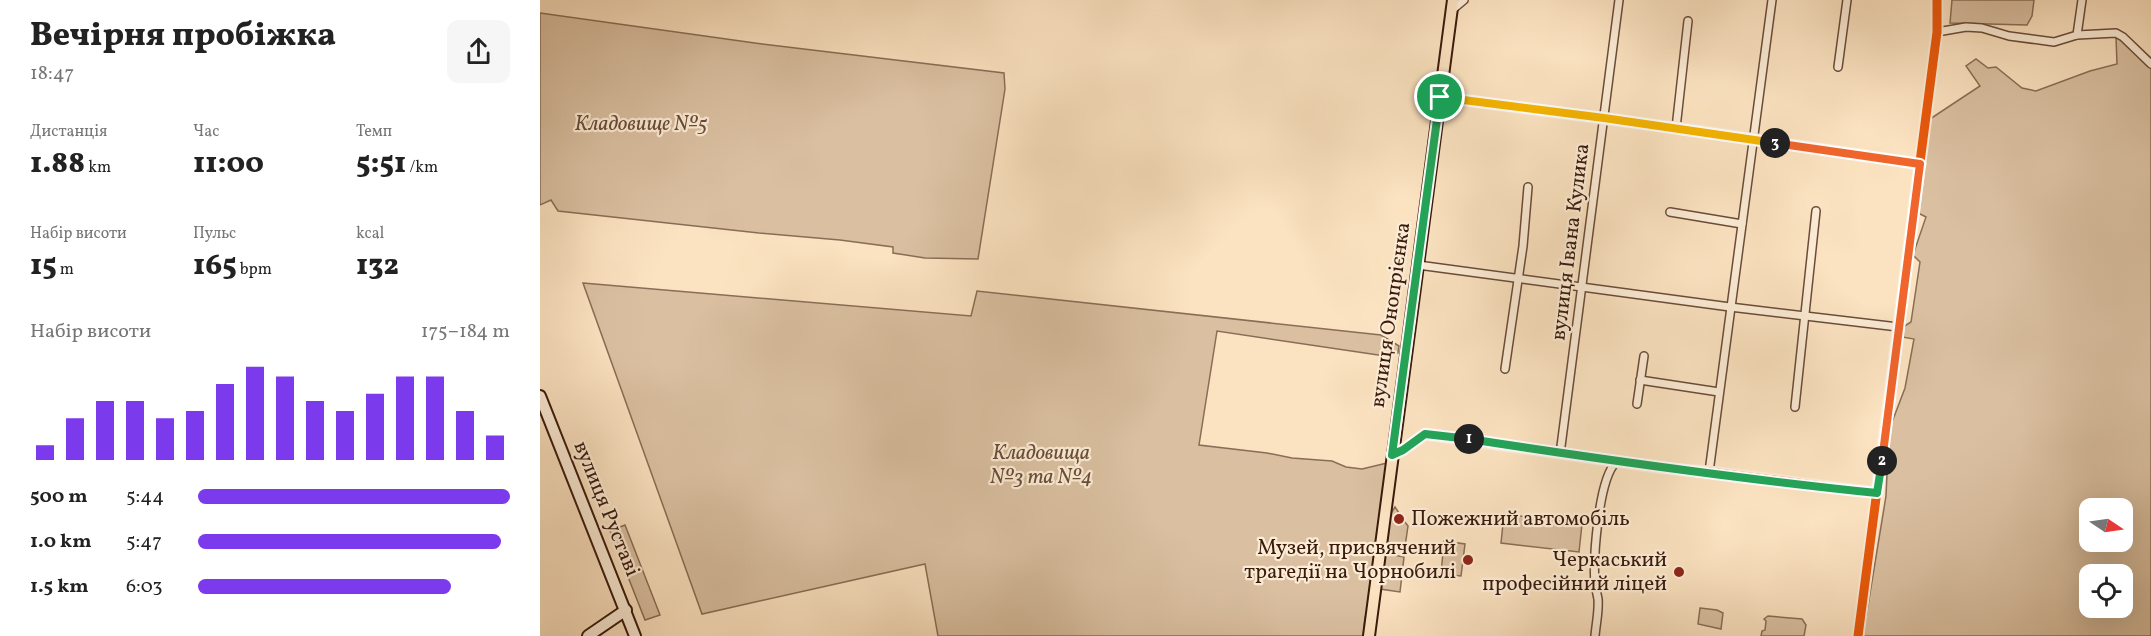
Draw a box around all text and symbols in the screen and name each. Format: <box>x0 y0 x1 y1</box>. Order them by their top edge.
text: Вечірня пробіжка <box>30 14 336 60</box>
button: share <box>447 20 510 83</box>
text: 18:47 <box>30 60 74 88</box>
pin <box>1414 71 1465 122</box>
icon: arrive <box>1423 80 1456 113</box>
park label: Кладовище №5 <box>575 110 708 139</box>
text: Дистанція <box>30 121 107 143</box>
text: Час <box>193 121 219 143</box>
text: Темп <box>356 121 392 143</box>
pin: 3 <box>1760 128 1790 158</box>
text: 3 <box>1771 132 1779 154</box>
street label: вулиця Івана Кулика <box>1545 142 1597 342</box>
text: 1.88 <box>30 143 85 185</box>
text: 11:00 <box>193 143 264 185</box>
text: 5:51 <box>356 143 406 185</box>
text: km <box>85 157 111 179</box>
text: /km <box>406 157 438 179</box>
street label: вулиця Онопрієнка <box>1364 220 1418 410</box>
text: Набір висоти <box>30 223 127 245</box>
text: Пульс <box>193 223 236 245</box>
text: kcal <box>356 223 384 245</box>
text: 15 <box>30 245 57 287</box>
text: 165 <box>193 245 237 287</box>
text: 132 <box>356 245 399 287</box>
text: m <box>57 259 74 281</box>
text: bpm <box>237 259 272 281</box>
text: Набір висоти <box>30 318 151 346</box>
text: 175–184 m <box>421 318 510 346</box>
pin: 1 <box>1454 424 1484 454</box>
text: 1 <box>1466 428 1472 450</box>
street label: вулиця Руставі <box>566 437 646 581</box>
park label: Кладовища №3 та №4 <box>990 439 1092 492</box>
pin: 2 <box>1867 446 1897 476</box>
text: 2 <box>1878 450 1886 472</box>
text: 500 m <box>30 483 88 511</box>
text: 5:44 <box>126 483 164 511</box>
north arrow <box>2079 498 2133 552</box>
map controls <box>2079 498 2133 618</box>
place label: Пожежний автомобіль <box>1411 505 1630 534</box>
marker: Пожежний автомобіль <box>1392 512 1406 526</box>
text: 1.0 km <box>30 528 92 556</box>
text: 5:47 <box>126 528 162 556</box>
place label: Музей, присвячений трагедії на Чорнобилі <box>1244 534 1456 587</box>
place label: Черкаський професійний ліцей <box>1482 546 1667 599</box>
marker: Музей, присвячений трагедії на Чорнобилі <box>1461 553 1475 567</box>
button: locate <box>2079 564 2133 618</box>
marker: Черкаський професійний ліцей <box>1672 565 1686 579</box>
text: 1.5 km <box>30 573 89 601</box>
text: 6:03 <box>126 573 163 601</box>

